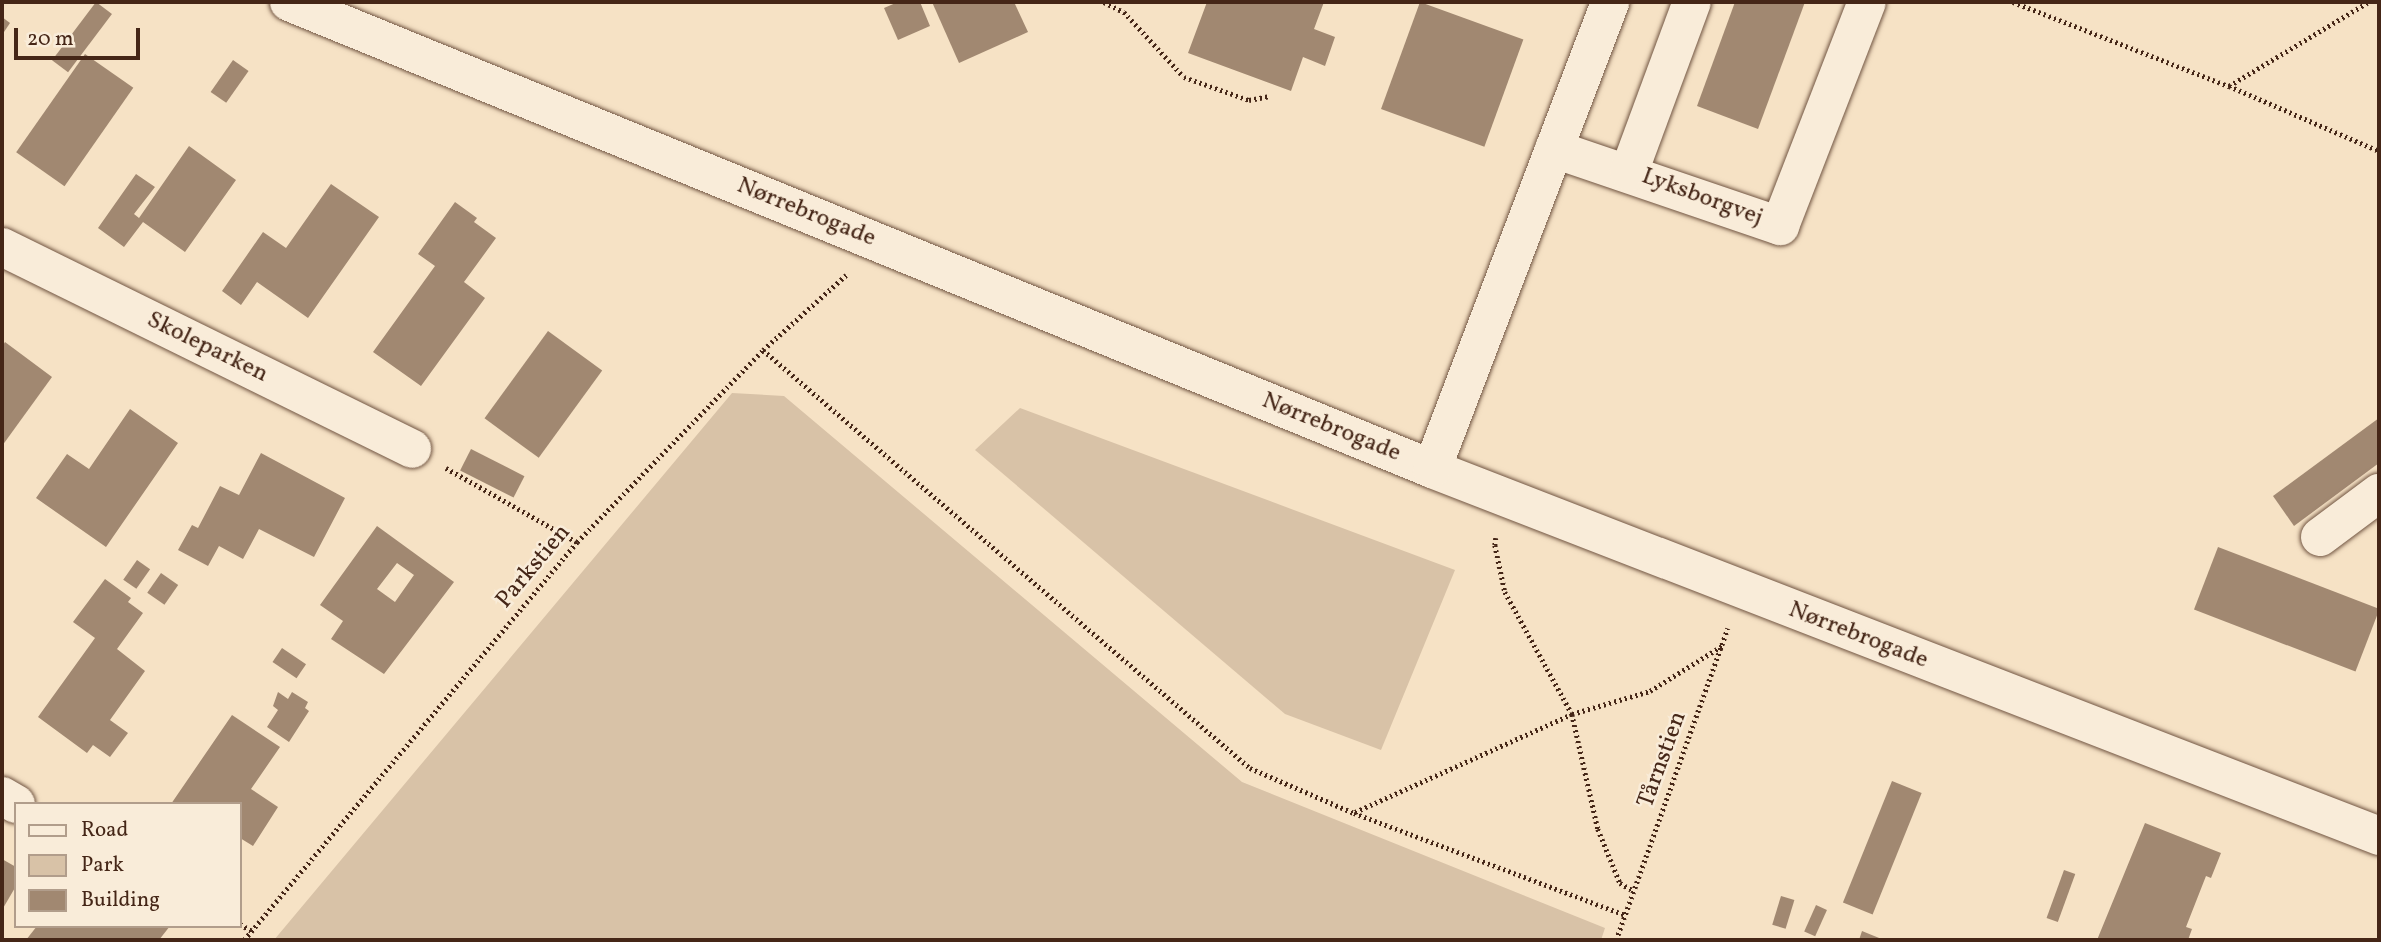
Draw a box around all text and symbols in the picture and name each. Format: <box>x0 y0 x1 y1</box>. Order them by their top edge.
scale bar <box>18 14 144 58</box>
text: 20 m <box>27 25 73 54</box>
street label: Lyksborgvej <box>1637 163 1767 233</box>
street label: Nørrebrogade <box>732 172 880 254</box>
street label: Skoleparken <box>142 306 272 390</box>
street label: Nørrebrogade <box>1257 387 1405 469</box>
street label: Parkstien <box>491 519 577 615</box>
street label: Nørrebrogade <box>1784 596 1932 676</box>
street label: Tårnstien <box>1632 708 1694 812</box>
legend <box>14 802 242 928</box>
text: Road <box>81 816 128 845</box>
text: Park <box>81 851 124 880</box>
text: Building <box>81 886 160 915</box>

